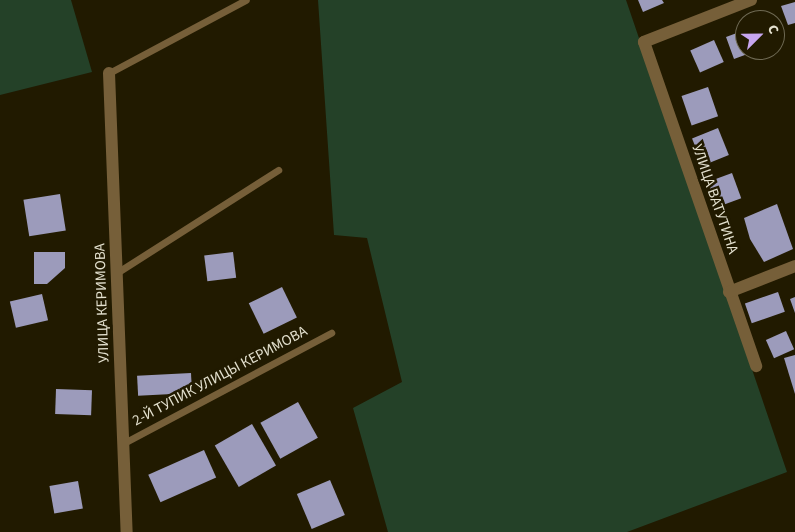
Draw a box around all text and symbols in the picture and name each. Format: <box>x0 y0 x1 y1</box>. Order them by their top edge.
north arrow <box>735 10 785 60</box>
text: С <box>762 22 784 37</box>
street label: УЛИЦА ВАТУТИНА <box>688 142 742 256</box>
street label: УЛИЦА КЕРИМОВА <box>91 243 113 363</box>
street label: 2-Й ТУПИК УЛИЦЫ КЕРИМОВА <box>130 322 310 430</box>

